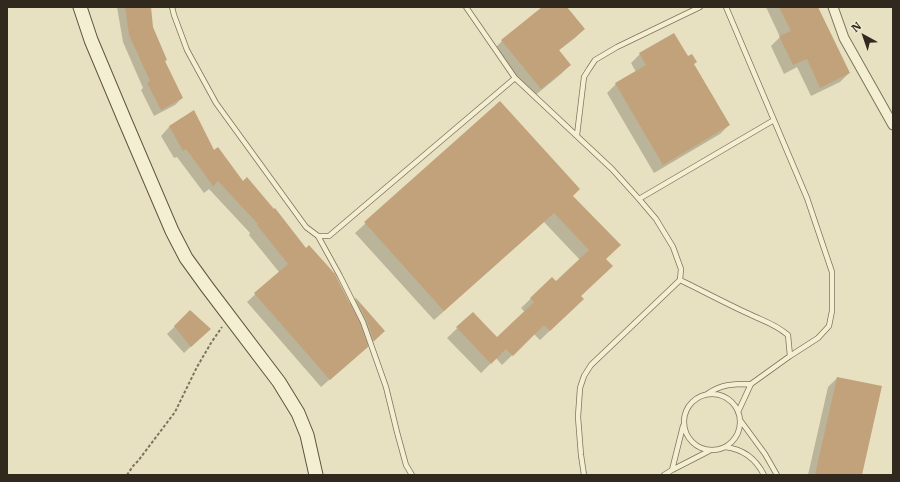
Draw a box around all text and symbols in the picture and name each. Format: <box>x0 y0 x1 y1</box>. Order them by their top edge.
north arrow <box>844 16 884 56</box>
text: N <box>848 19 864 35</box>

